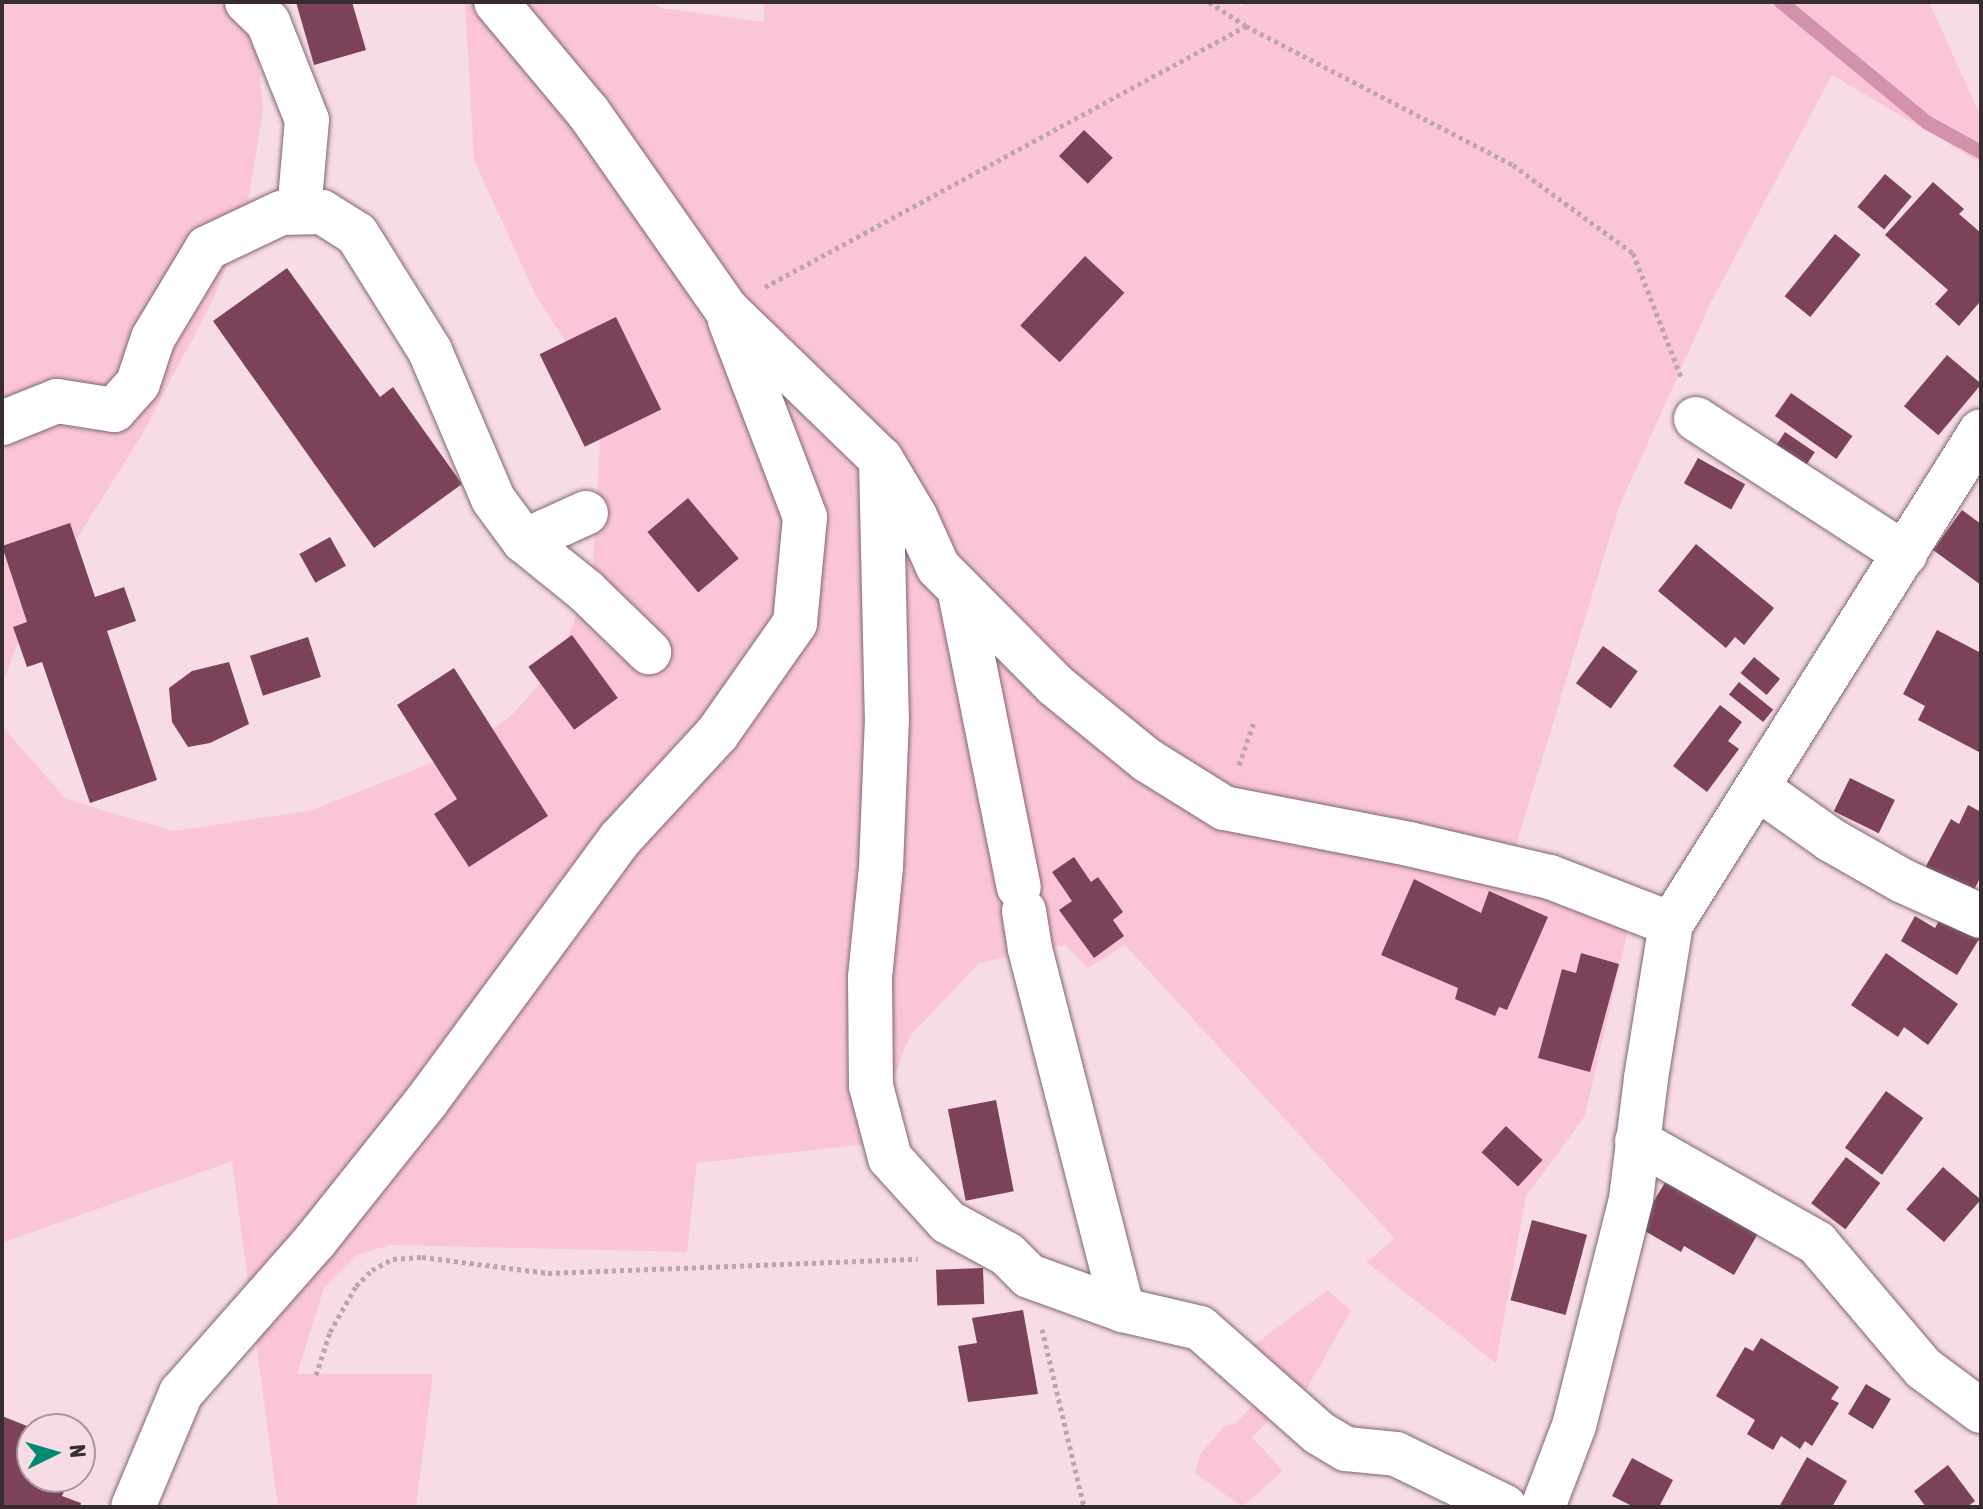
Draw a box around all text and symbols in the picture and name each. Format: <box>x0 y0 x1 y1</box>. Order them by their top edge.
north arrow <box>16 1413 96 1493</box>
text: N <box>64 1443 91 1459</box>

